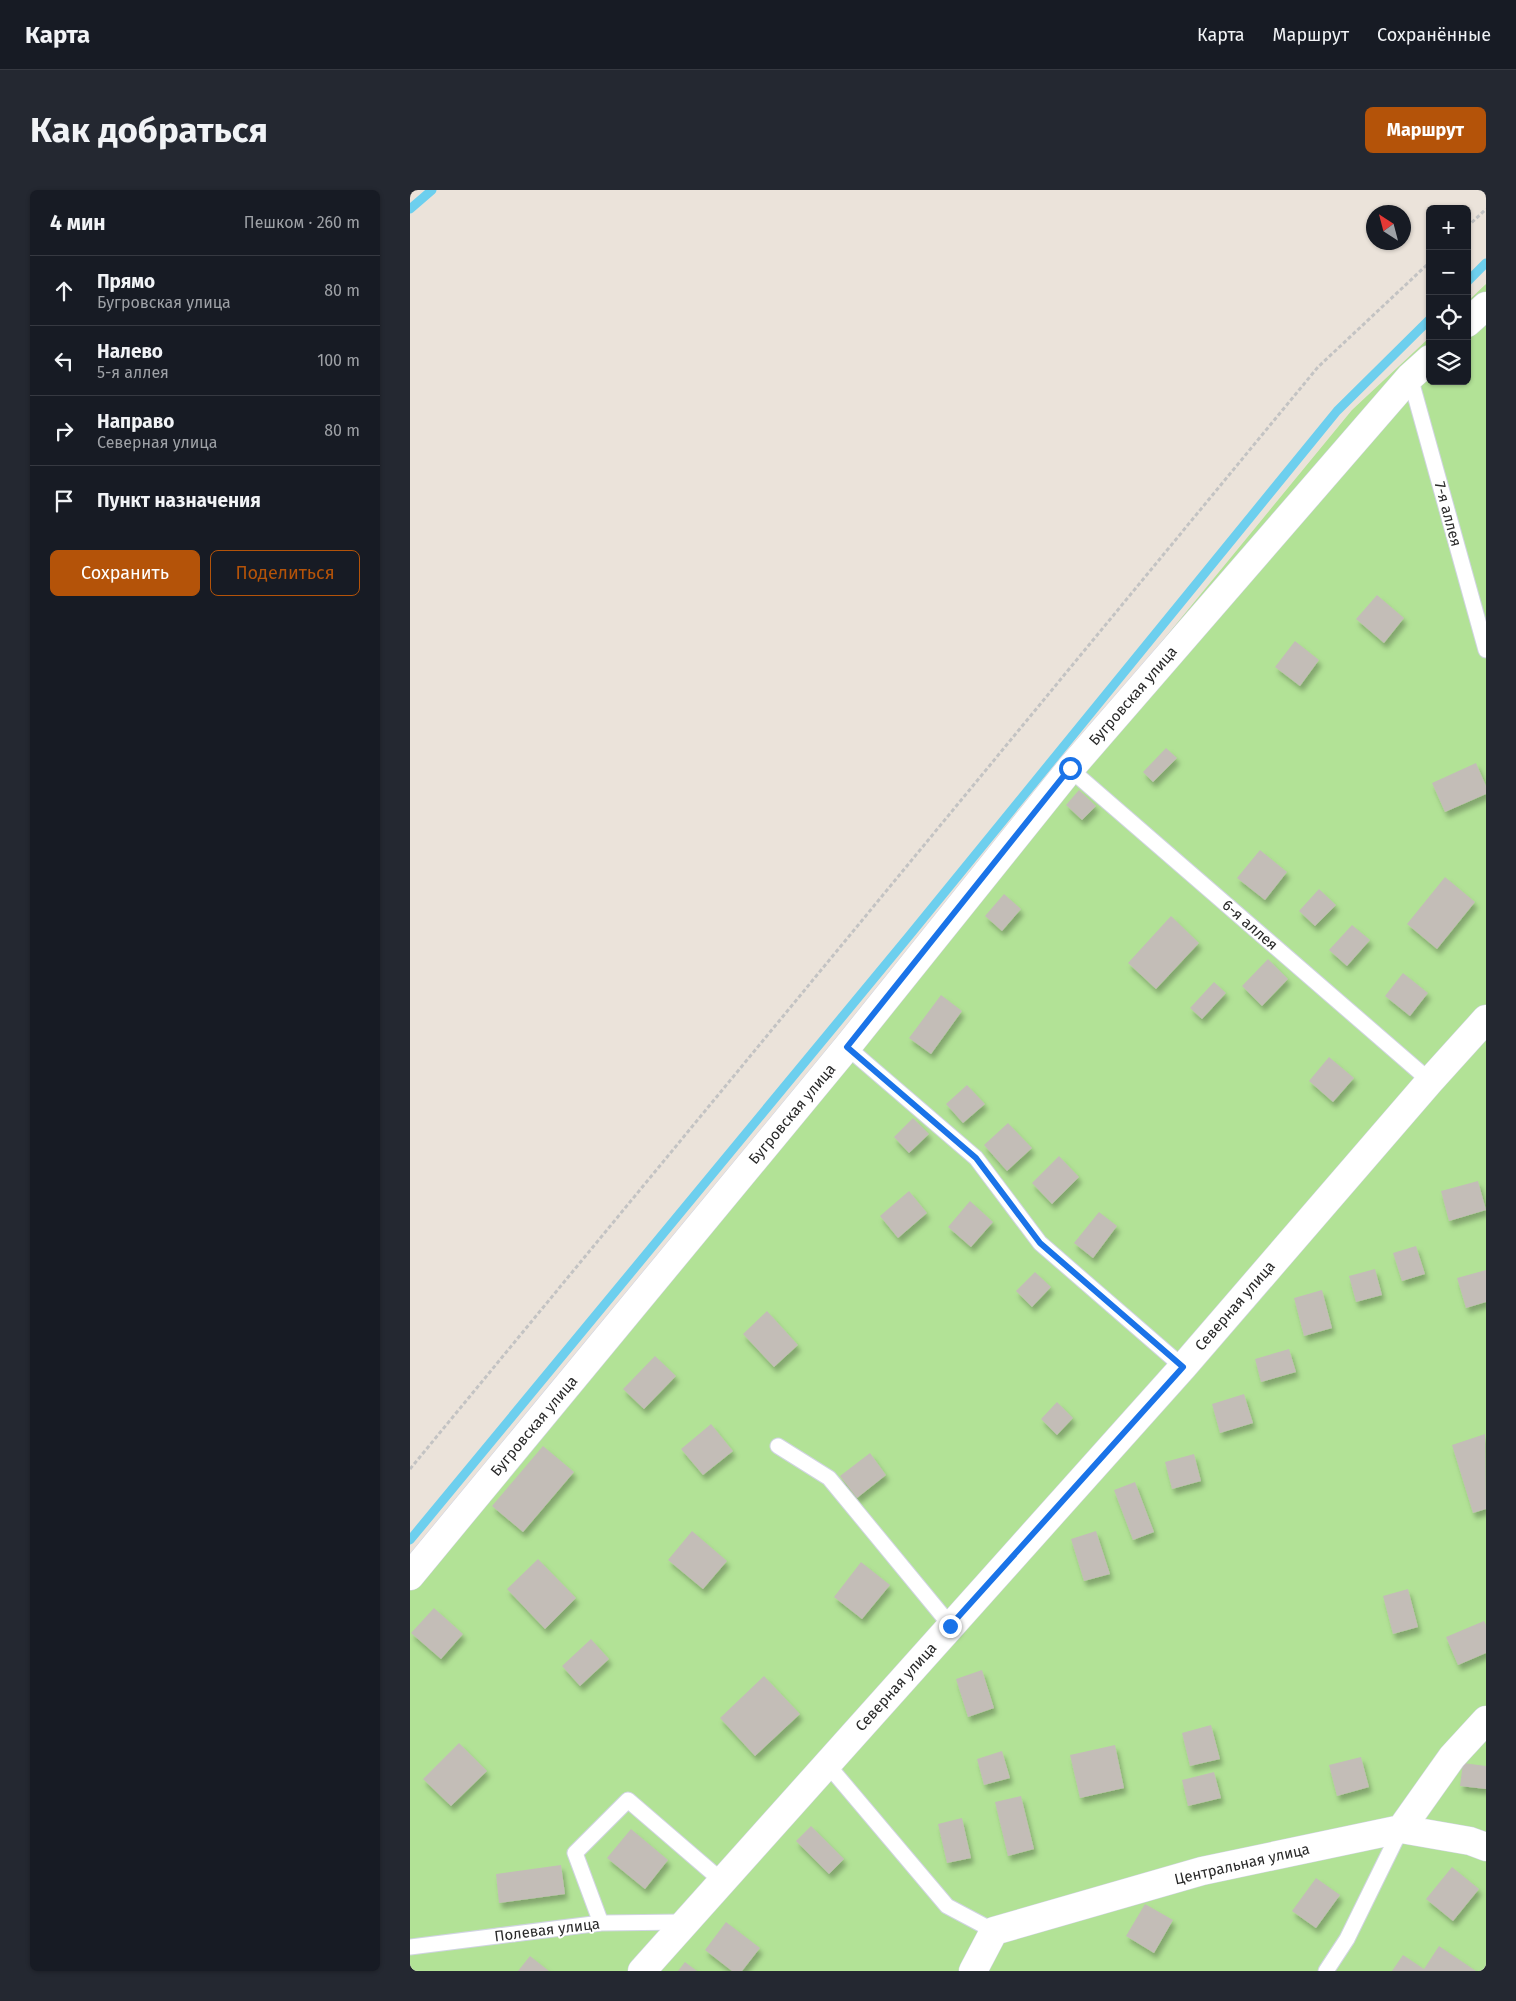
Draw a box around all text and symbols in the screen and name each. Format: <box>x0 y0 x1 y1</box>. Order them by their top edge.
text: Карта <box>25 21 90 49</box>
text: Карта <box>1197 24 1245 46</box>
text: Маршрут <box>1273 24 1349 46</box>
text: Сохранённые <box>1377 24 1491 46</box>
button: Маршрут <box>1365 107 1486 153</box>
text: Как добраться <box>30 109 268 151</box>
north arrow <box>1366 205 1411 250</box>
map controls <box>1426 205 1471 385</box>
button: + <box>1426 205 1471 250</box>
text: 4 мин <box>50 210 106 236</box>
text: Пешком · 260 m <box>244 213 360 232</box>
button: − <box>1426 250 1471 295</box>
text: Прямо <box>97 270 155 293</box>
icon: ahead <box>50 277 78 305</box>
text: 80 m <box>324 281 360 300</box>
text: Бугровская улица <box>97 293 231 312</box>
button: locate <box>1426 295 1471 340</box>
text: Налево <box>97 340 163 363</box>
button: layers <box>1426 340 1471 385</box>
icon: left <box>50 347 78 375</box>
text: 100 m <box>317 351 360 370</box>
text: 5-я аллея <box>97 363 169 382</box>
text: Направо <box>97 410 174 433</box>
icon: right <box>50 417 78 445</box>
text: 80 m <box>324 421 360 440</box>
text: Северная улица <box>97 433 217 452</box>
street label: 7-я аллея <box>1431 480 1465 548</box>
icon: arrive <box>50 487 78 515</box>
text: Пункт назначения <box>97 489 261 512</box>
button: Сохранить <box>50 550 200 596</box>
button: Поделиться <box>210 550 360 596</box>
street label: Бугровская улица <box>1085 643 1181 749</box>
route start <box>1059 757 1082 780</box>
street label: 6-я аллея <box>1219 896 1281 954</box>
street label: Бугровская улица <box>745 1060 839 1168</box>
street label: Северная улица <box>1191 1258 1279 1354</box>
street label: Бугровская улица <box>487 1372 581 1480</box>
route end <box>939 1615 962 1638</box>
street label: Северная улица <box>852 1639 940 1735</box>
street label: Центральная улица <box>1173 1840 1311 1888</box>
street label: Полевая улица <box>493 1915 601 1945</box>

